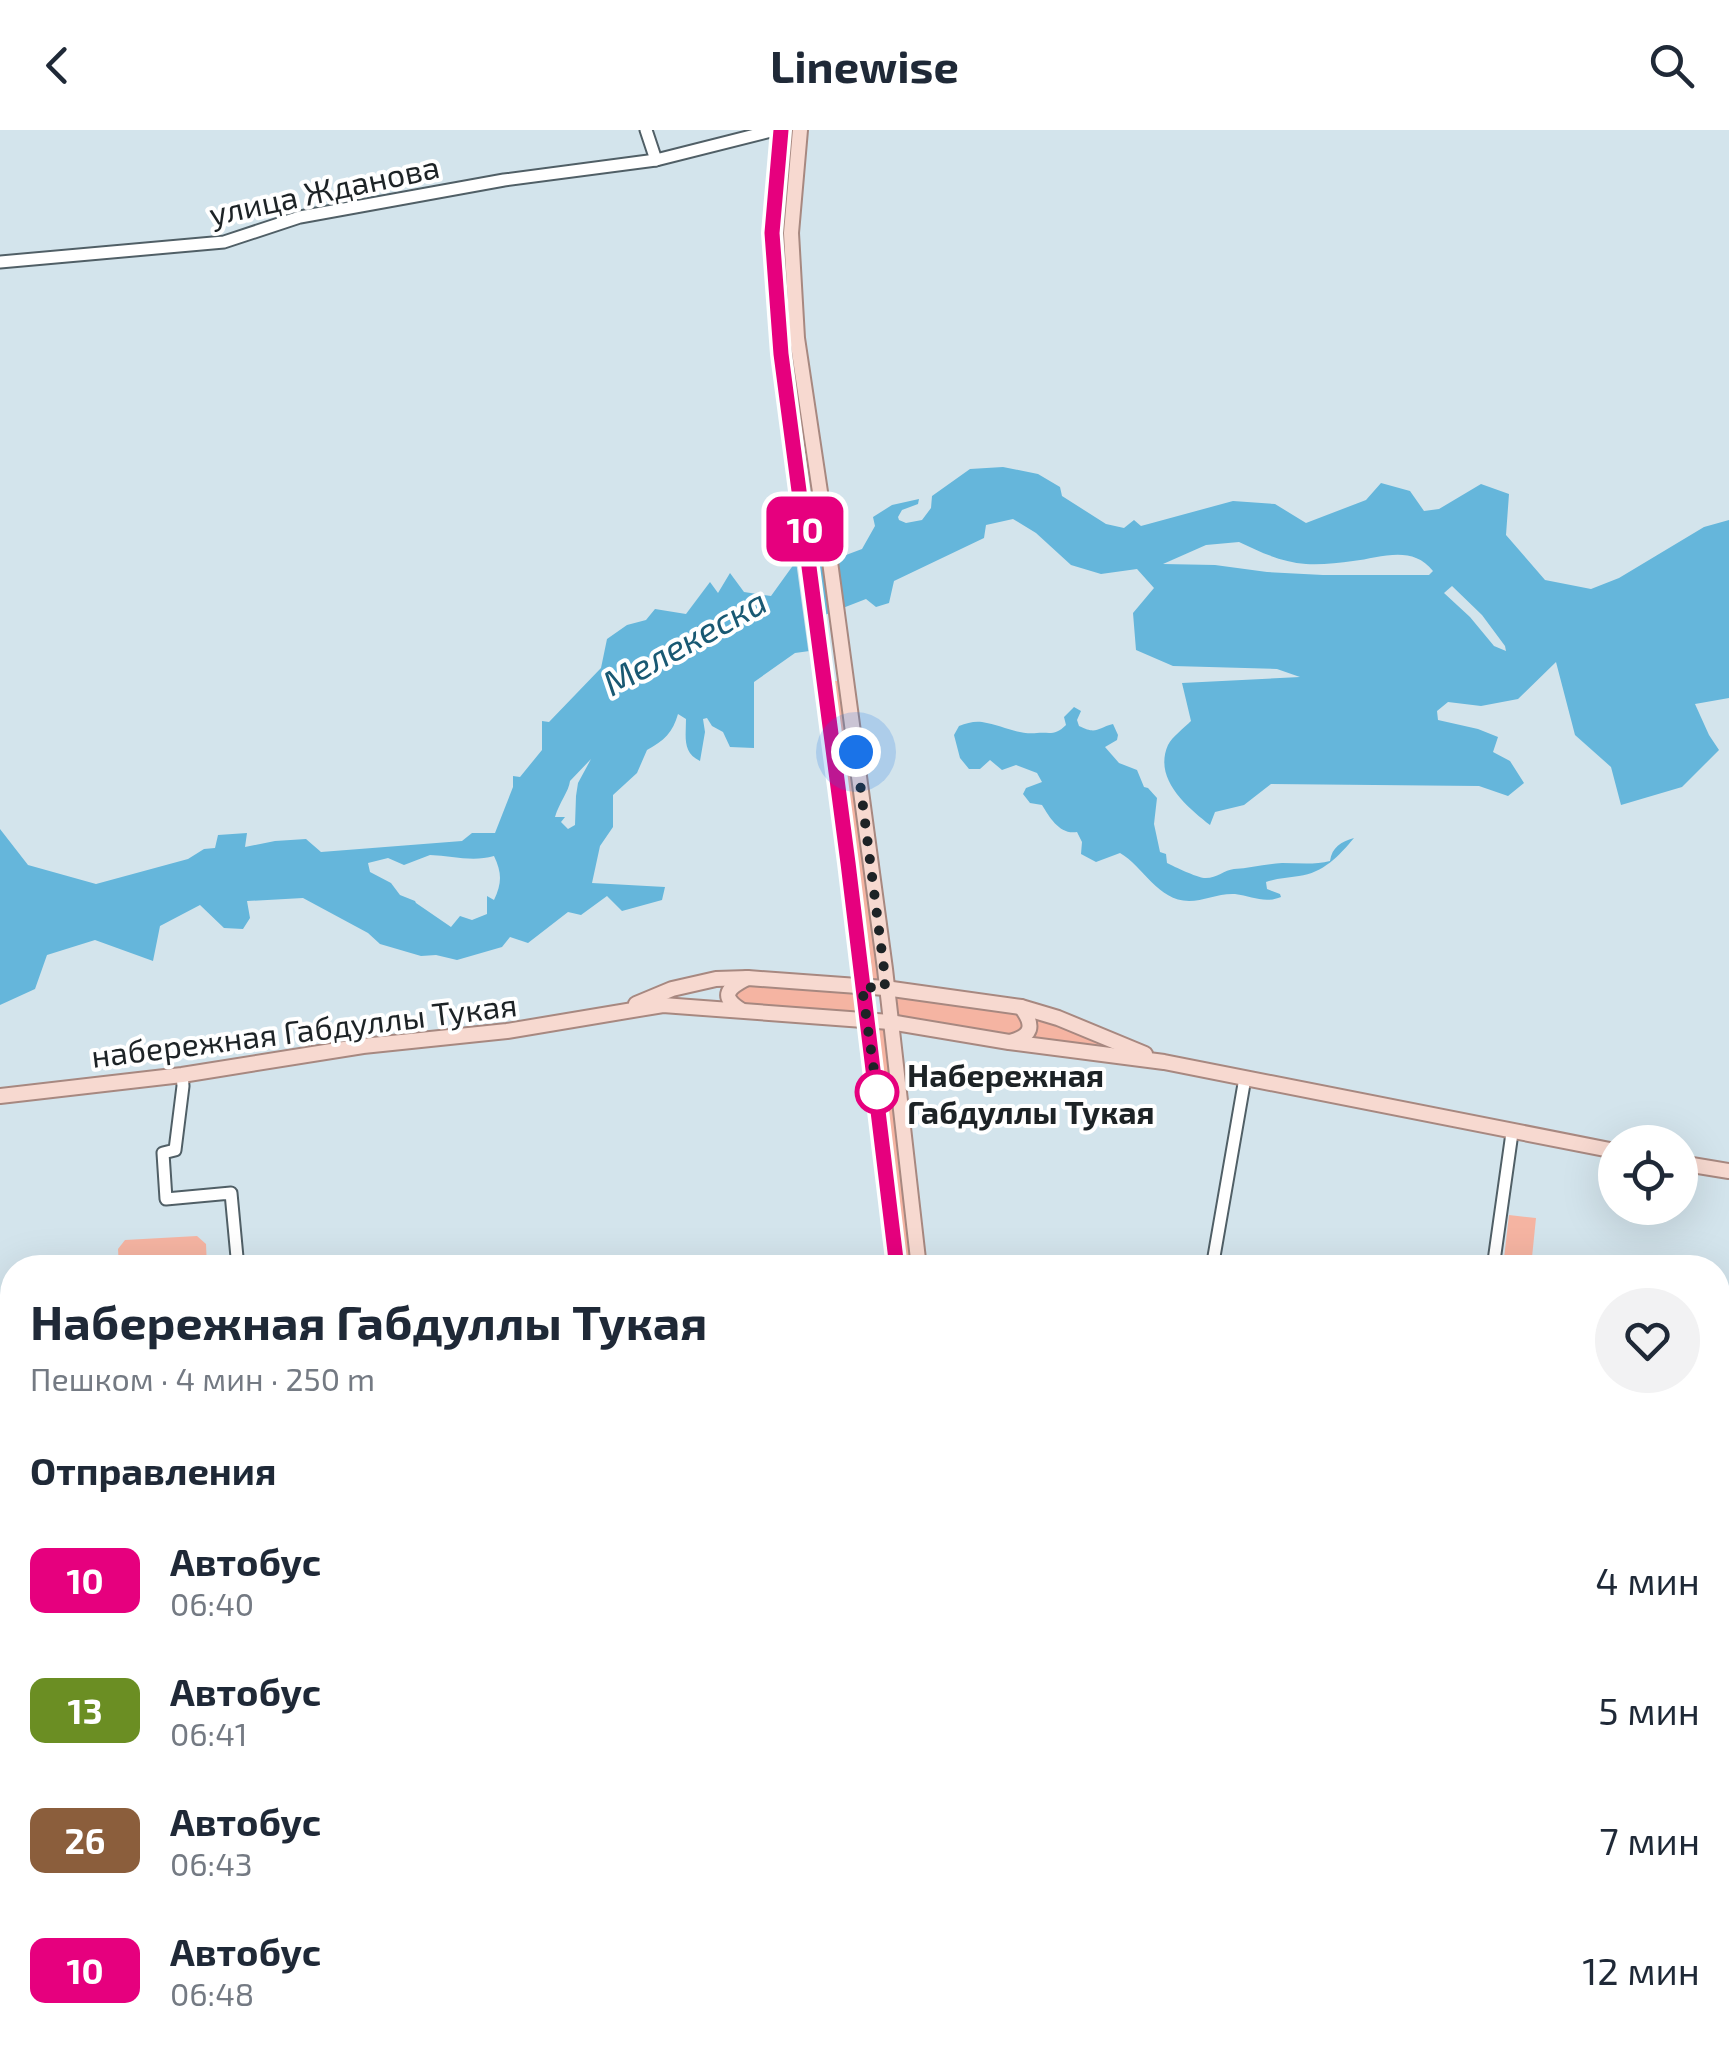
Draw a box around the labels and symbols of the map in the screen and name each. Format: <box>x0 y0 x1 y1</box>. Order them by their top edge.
street label: улица Жданова <box>205 146 443 233</box>
line badge: 10 <box>760 496 850 562</box>
water label: Мелекеска <box>595 579 773 703</box>
your location <box>831 727 881 777</box>
street label: набережная Габдуллы Тукая <box>89 984 519 1075</box>
place label: Набережная Габдуллы Тукая <box>907 1055 1155 1131</box>
marker: Набережная Габдуллы Тукая <box>856 1071 898 1113</box>

